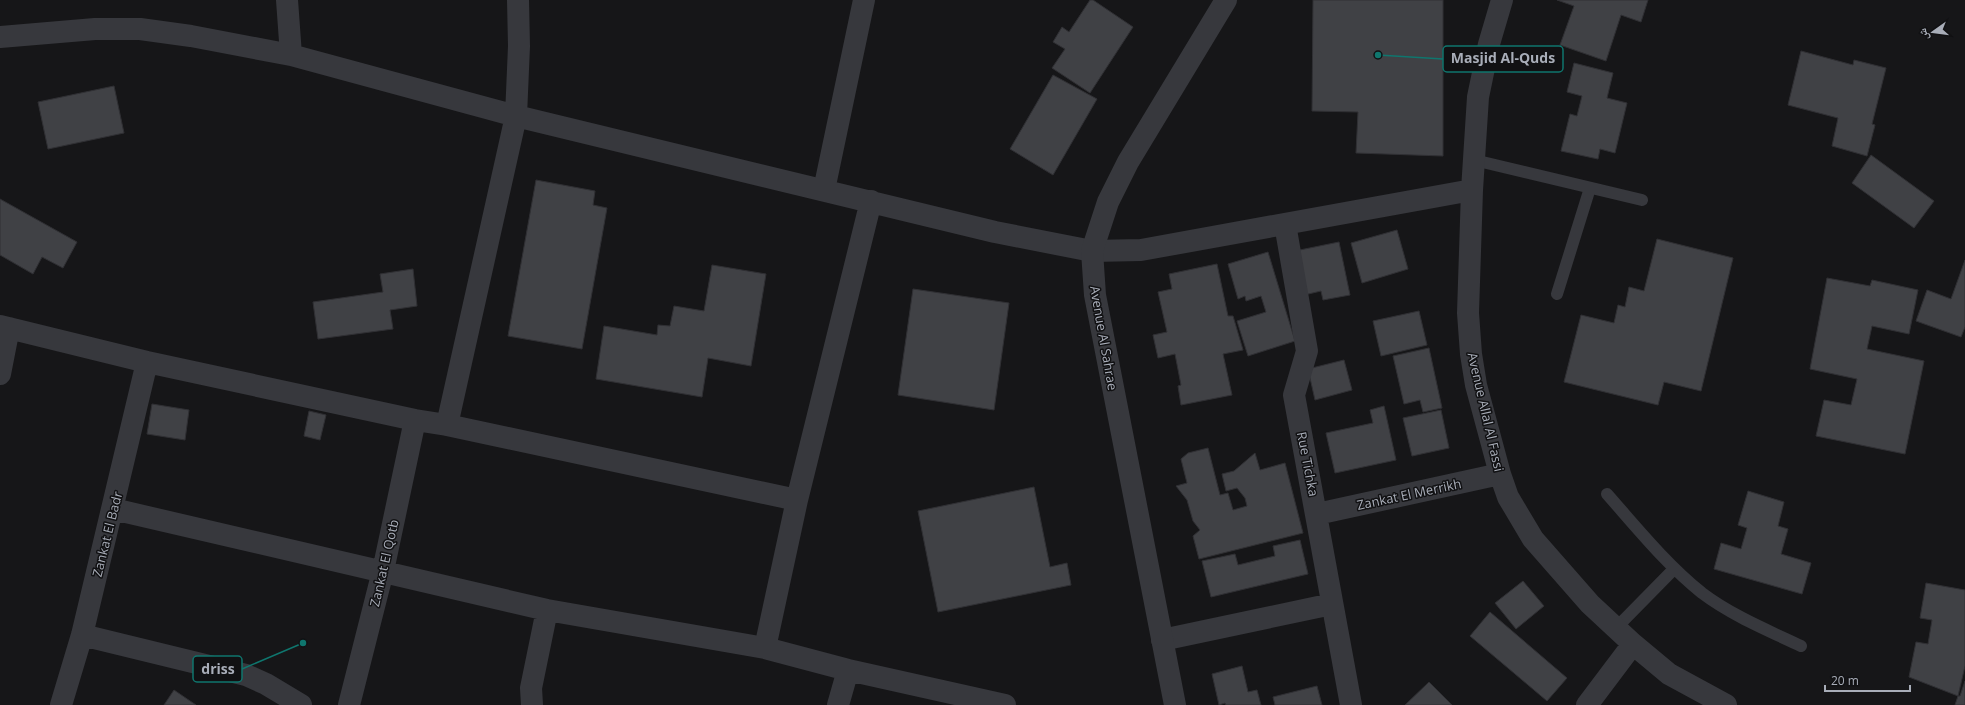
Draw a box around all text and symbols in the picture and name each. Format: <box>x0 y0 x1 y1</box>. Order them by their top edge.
north arrow <box>1913 12 1953 52</box>
text: ش <box>1914 27 1932 42</box>
callout: Masjid Al-Quds <box>1443 46 1563 72</box>
text: Masjid Al-Quds <box>1451 48 1555 67</box>
street label: Avenue Al Sahrae <box>1086 284 1122 392</box>
street label: Avenue Allal Al Fassi <box>1464 351 1508 473</box>
street label: Rue Tichka <box>1293 430 1323 498</box>
street label: Zankat El Merrikh <box>1355 474 1463 514</box>
street label: Zankat El Badr <box>88 489 126 579</box>
street label: Zankat El Qotb <box>365 518 403 608</box>
callout: driss <box>193 656 242 682</box>
text: driss <box>201 659 235 678</box>
scale bar <box>1825 667 1910 693</box>
text: 20 m <box>1831 672 1859 689</box>

